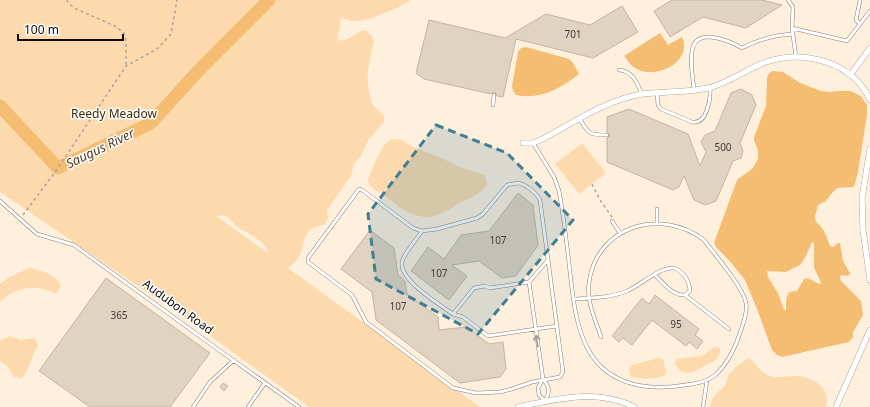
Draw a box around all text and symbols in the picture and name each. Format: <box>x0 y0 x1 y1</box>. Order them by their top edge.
scale bar <box>18 16 123 42</box>
text: 100 m <box>24 21 59 38</box>
house number: 701 <box>564 27 582 41</box>
park label: Reedy Meadow <box>71 105 157 122</box>
water label: Saugus River <box>63 123 138 172</box>
house number: 500 <box>714 140 732 154</box>
house number: 107 <box>489 233 507 247</box>
house number: 107 <box>430 266 448 280</box>
street label: Audubon Road <box>139 275 217 338</box>
house number: 107 <box>389 299 407 313</box>
house number: 365 <box>110 308 128 322</box>
house number: 95 <box>670 317 682 331</box>
one-way arrow <box>533 335 541 348</box>

